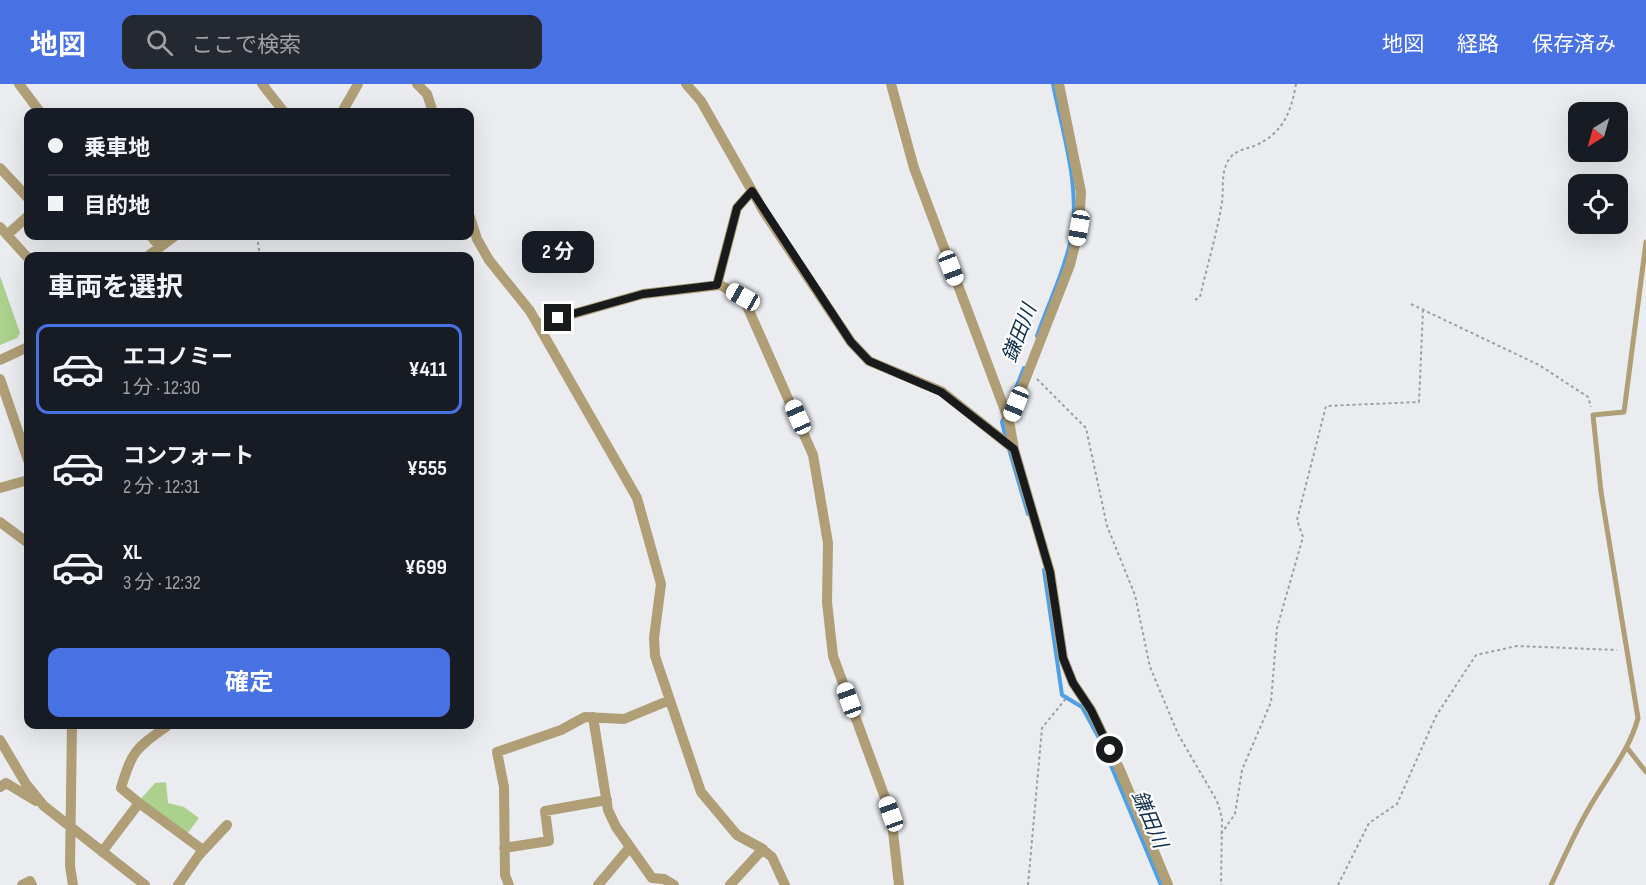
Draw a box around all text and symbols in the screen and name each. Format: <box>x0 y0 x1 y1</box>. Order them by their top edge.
search box <box>122 15 542 69</box>
icon: search <box>143 26 176 59</box>
text: 地図 <box>30 29 86 62</box>
text: ここで検索 <box>191 32 301 59</box>
text: 地図 <box>1382 32 1424 57</box>
text: 経路 <box>1457 32 1499 57</box>
text: 保存済み <box>1532 32 1616 57</box>
north arrow <box>1568 102 1628 162</box>
map controls <box>1568 102 1628 234</box>
text: 乗車地 <box>84 135 150 162</box>
button: locate <box>1568 174 1628 234</box>
text: 目的地 <box>84 193 150 220</box>
car <box>1067 209 1091 247</box>
callout: 2 分 <box>522 231 594 273</box>
text: 2 分 <box>542 240 574 264</box>
car <box>936 248 966 288</box>
text: 車両を選択 <box>48 272 183 304</box>
car <box>723 280 763 314</box>
water label: 鎌田川 <box>998 299 1043 366</box>
route end <box>544 304 571 331</box>
icon: car <box>51 342 105 396</box>
text: エコノミー <box>123 344 233 371</box>
text: ¥411 <box>409 356 447 383</box>
text: 1 分 · 12:30 <box>123 376 200 400</box>
car <box>1001 384 1031 424</box>
car <box>782 397 814 437</box>
icon: car <box>51 441 105 495</box>
text: コンフォート <box>123 443 254 470</box>
text: ¥555 <box>407 455 447 482</box>
text: 2 分 · 12:31 <box>123 475 199 499</box>
text: XL <box>123 539 142 566</box>
icon: car <box>51 540 105 594</box>
text: ¥699 <box>405 554 447 581</box>
text: 3 分 · 12:32 <box>123 571 201 595</box>
button: 確定 <box>48 648 450 717</box>
car <box>834 680 864 720</box>
route start <box>1096 736 1123 763</box>
water label: 鎌田川 <box>1126 787 1173 854</box>
car <box>876 794 906 834</box>

